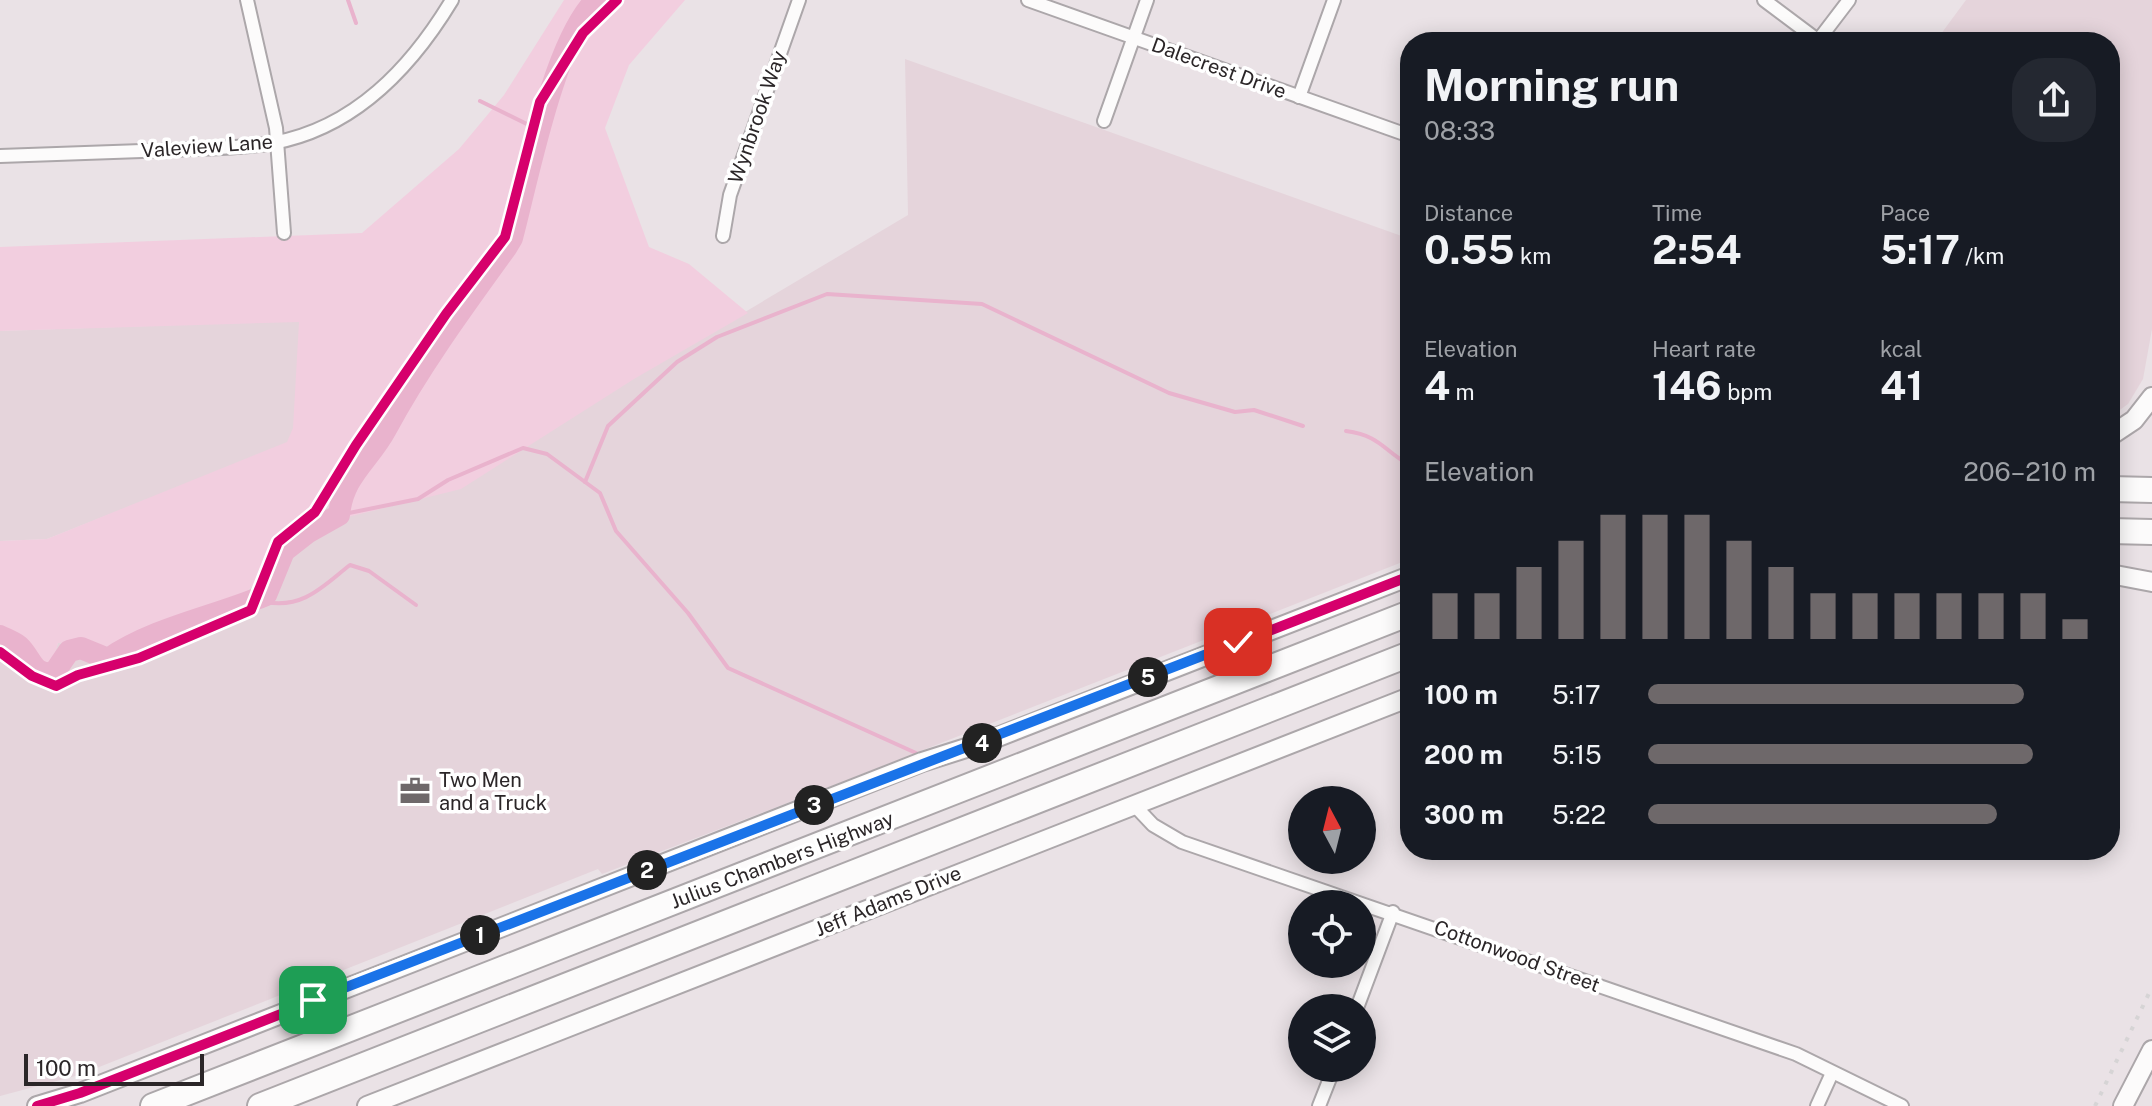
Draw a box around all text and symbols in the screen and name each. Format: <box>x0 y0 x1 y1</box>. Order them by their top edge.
street label: Dalecrest Drive <box>1148 32 1290 104</box>
street label: Wynbrook Way <box>723 47 791 187</box>
button: share <box>2012 58 2096 142</box>
text: Morning run <box>1424 59 1679 111</box>
text: 08:33 <box>1424 115 1495 146</box>
street label: Valeview Lane <box>140 129 274 163</box>
text: Distance <box>1424 200 1513 226</box>
text: Time <box>1652 200 1702 226</box>
text: Pace <box>1880 200 1930 226</box>
text: 0.55 <box>1424 226 1515 273</box>
text: 2:54 <box>1652 226 1741 273</box>
text: 5:17 <box>1880 226 1960 273</box>
text: km <box>1515 243 1551 269</box>
text: /km <box>1960 243 2004 269</box>
text: Elevation <box>1424 336 1517 362</box>
text: Heart rate <box>1652 336 1756 362</box>
text: kcal <box>1880 336 1922 362</box>
text: 4 <box>1424 362 1450 409</box>
text: 146 <box>1652 362 1722 409</box>
text: 41 <box>1880 362 1923 409</box>
text: m <box>1450 379 1475 405</box>
text: bpm <box>1722 379 1772 405</box>
text: Elevation <box>1424 456 1534 487</box>
text: 206–210 m <box>1963 456 2096 487</box>
pin <box>1204 608 1272 676</box>
icon: check <box>1216 620 1260 664</box>
pin: 5 <box>1128 657 1168 697</box>
text: 5 <box>1141 664 1155 690</box>
text: 100 m <box>1424 679 1498 710</box>
text: 5:17 <box>1552 679 1601 710</box>
pin: 4 <box>962 723 1002 763</box>
text: 4 <box>975 730 989 756</box>
text: 200 m <box>1424 739 1503 770</box>
text: 5:15 <box>1552 739 1602 770</box>
place label: Two Men and a Truck <box>439 768 547 815</box>
office icon: Two Men and a Truck <box>398 774 432 808</box>
pin: 3 <box>794 785 834 825</box>
north arrow <box>1288 786 1376 874</box>
map controls <box>1288 786 1376 1082</box>
text: 3 <box>807 792 821 818</box>
text: 300 m <box>1424 799 1504 830</box>
text: 5:22 <box>1552 799 1606 830</box>
street label: Julius Chambers Highway <box>667 806 897 914</box>
pin: 2 <box>627 850 667 890</box>
text: 2 <box>640 857 654 883</box>
street label: Jeff Adams Drive <box>811 861 965 941</box>
button: locate <box>1288 890 1376 978</box>
pin: 1 <box>460 915 500 955</box>
street label: Cottonwood Street <box>1431 915 1603 997</box>
text: 1 <box>475 922 485 948</box>
pin <box>279 966 347 1034</box>
icon: arrive <box>291 978 335 1022</box>
button: layers <box>1288 994 1376 1082</box>
scale bar <box>24 1050 204 1086</box>
text: 100 m <box>36 1055 96 1081</box>

